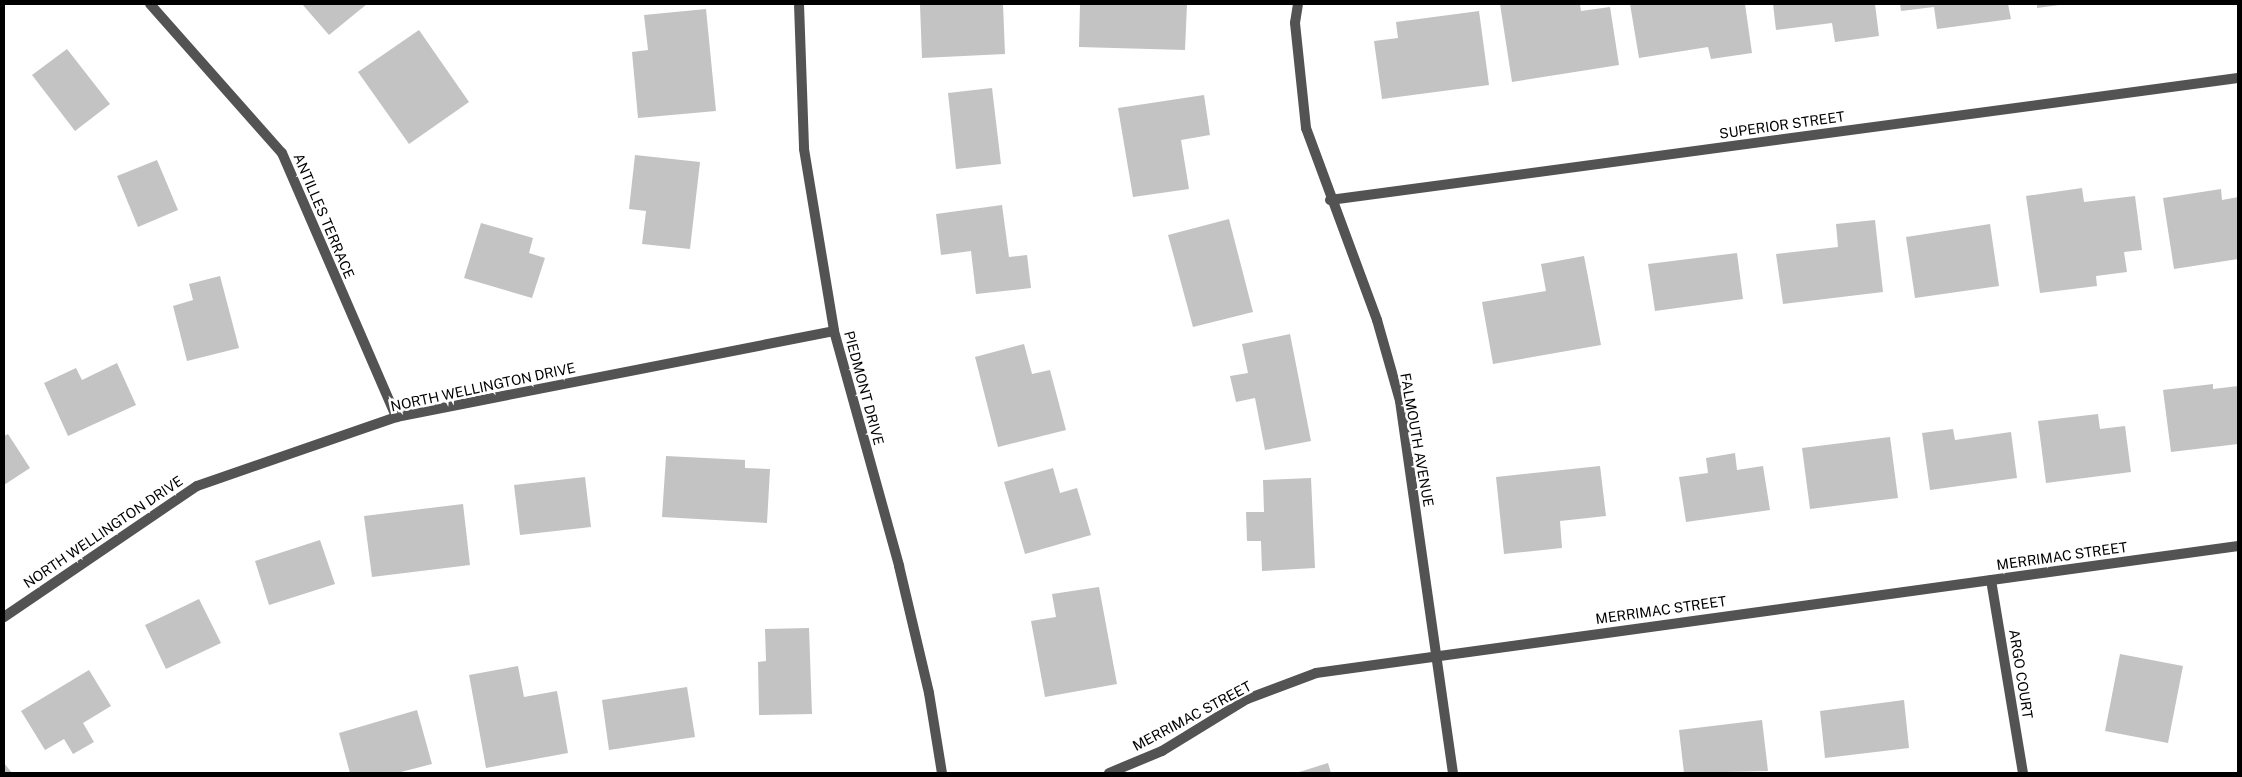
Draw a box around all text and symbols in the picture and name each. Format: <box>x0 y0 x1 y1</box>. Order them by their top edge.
street label: SUPERIOR STREET <box>1718 108 1846 142</box>
street label: ANTILLES TERRACE <box>290 151 358 281</box>
street label: PIEDMONT DRIVE <box>841 329 887 447</box>
street label: NORTH WELLINGTON DRIVE <box>389 359 577 415</box>
street label: FALMOUTH AVENUE <box>1397 372 1437 508</box>
street label: NORTH WELLINGTON DRIVE <box>20 472 186 592</box>
street label: MERRIMAC STREET <box>1996 539 2128 573</box>
street label: MERRIMAC STREET <box>1595 593 1727 627</box>
street label: ARGO COURT <box>2006 628 2036 720</box>
street label: MERRIMAC STREET <box>1130 678 1254 754</box>

